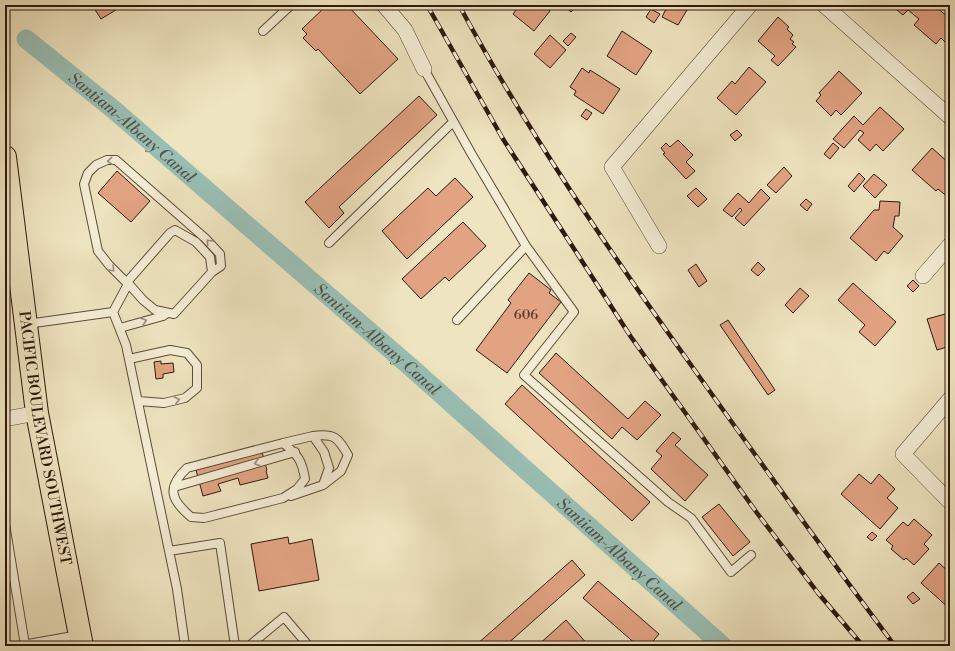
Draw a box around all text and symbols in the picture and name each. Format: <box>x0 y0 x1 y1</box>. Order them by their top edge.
water label: Santiam-Albany Canal <box>64 68 200 188</box>
one-way arrow <box>107 156 113 165</box>
one-way arrow <box>206 239 214 247</box>
one-way arrow <box>107 264 115 272</box>
water label: Santiam-Albany Canal <box>310 279 445 400</box>
house number: 606 <box>514 307 538 323</box>
street label: PACIFIC BOULEVARD SOUTHWEST <box>14 310 75 567</box>
one-way arrow <box>140 317 147 326</box>
one-way arrow <box>174 396 180 404</box>
one-way arrow <box>254 458 261 467</box>
water label: Santiam-Albany Canal <box>553 494 686 616</box>

